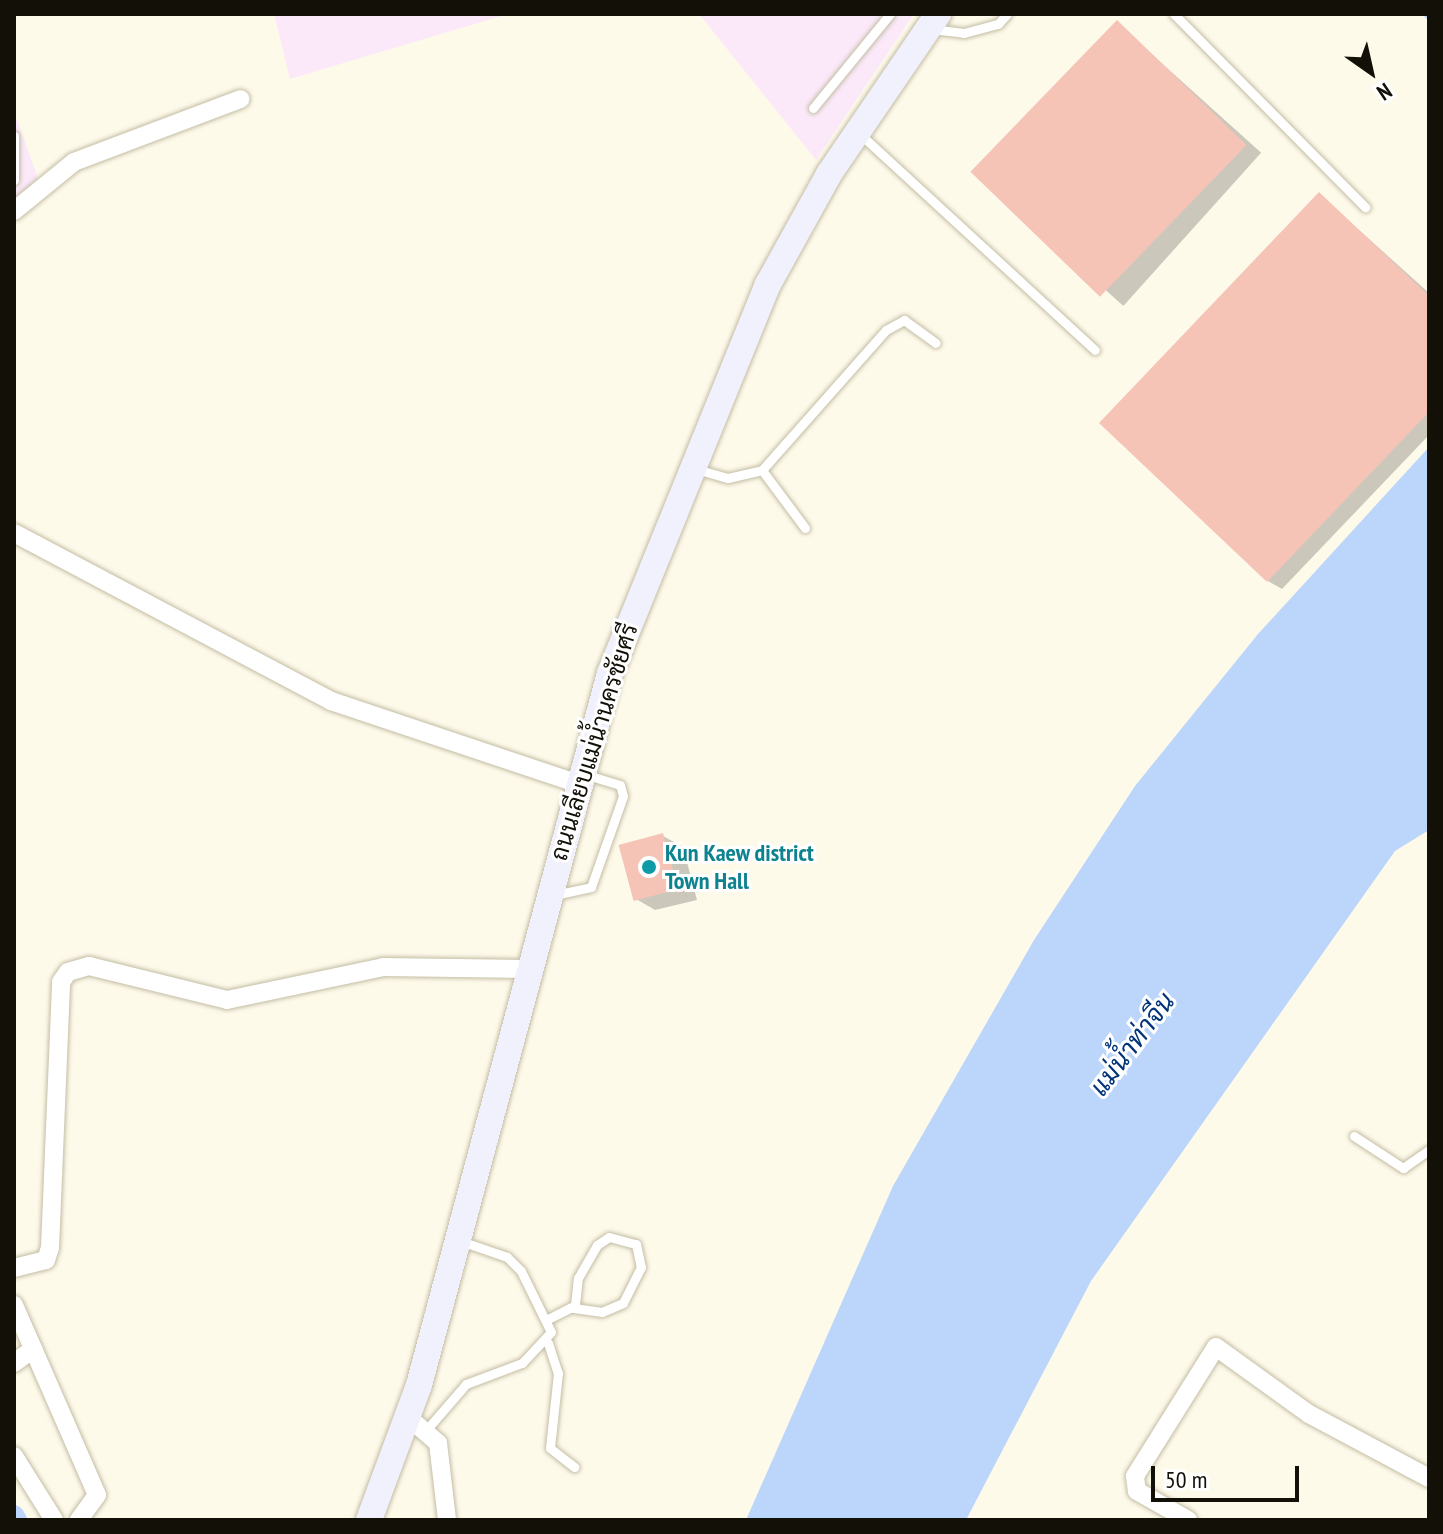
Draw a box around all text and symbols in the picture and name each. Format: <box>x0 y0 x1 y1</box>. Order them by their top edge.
north arrow <box>1331 32 1411 112</box>
text: N <box>1372 77 1397 107</box>
street label: ถนนเลียบแม่น้ำนครชัยศรี <box>544 620 644 864</box>
place label: Kun Kaew district Town Hall <box>665 839 814 895</box>
marker: Kun Kaew district Town Hall <box>640 858 658 876</box>
water label: แม่น้ำท่าจีน <box>1083 986 1181 1102</box>
scale bar <box>1155 1450 1303 1500</box>
text: 50 m <box>1165 1464 1207 1495</box>

